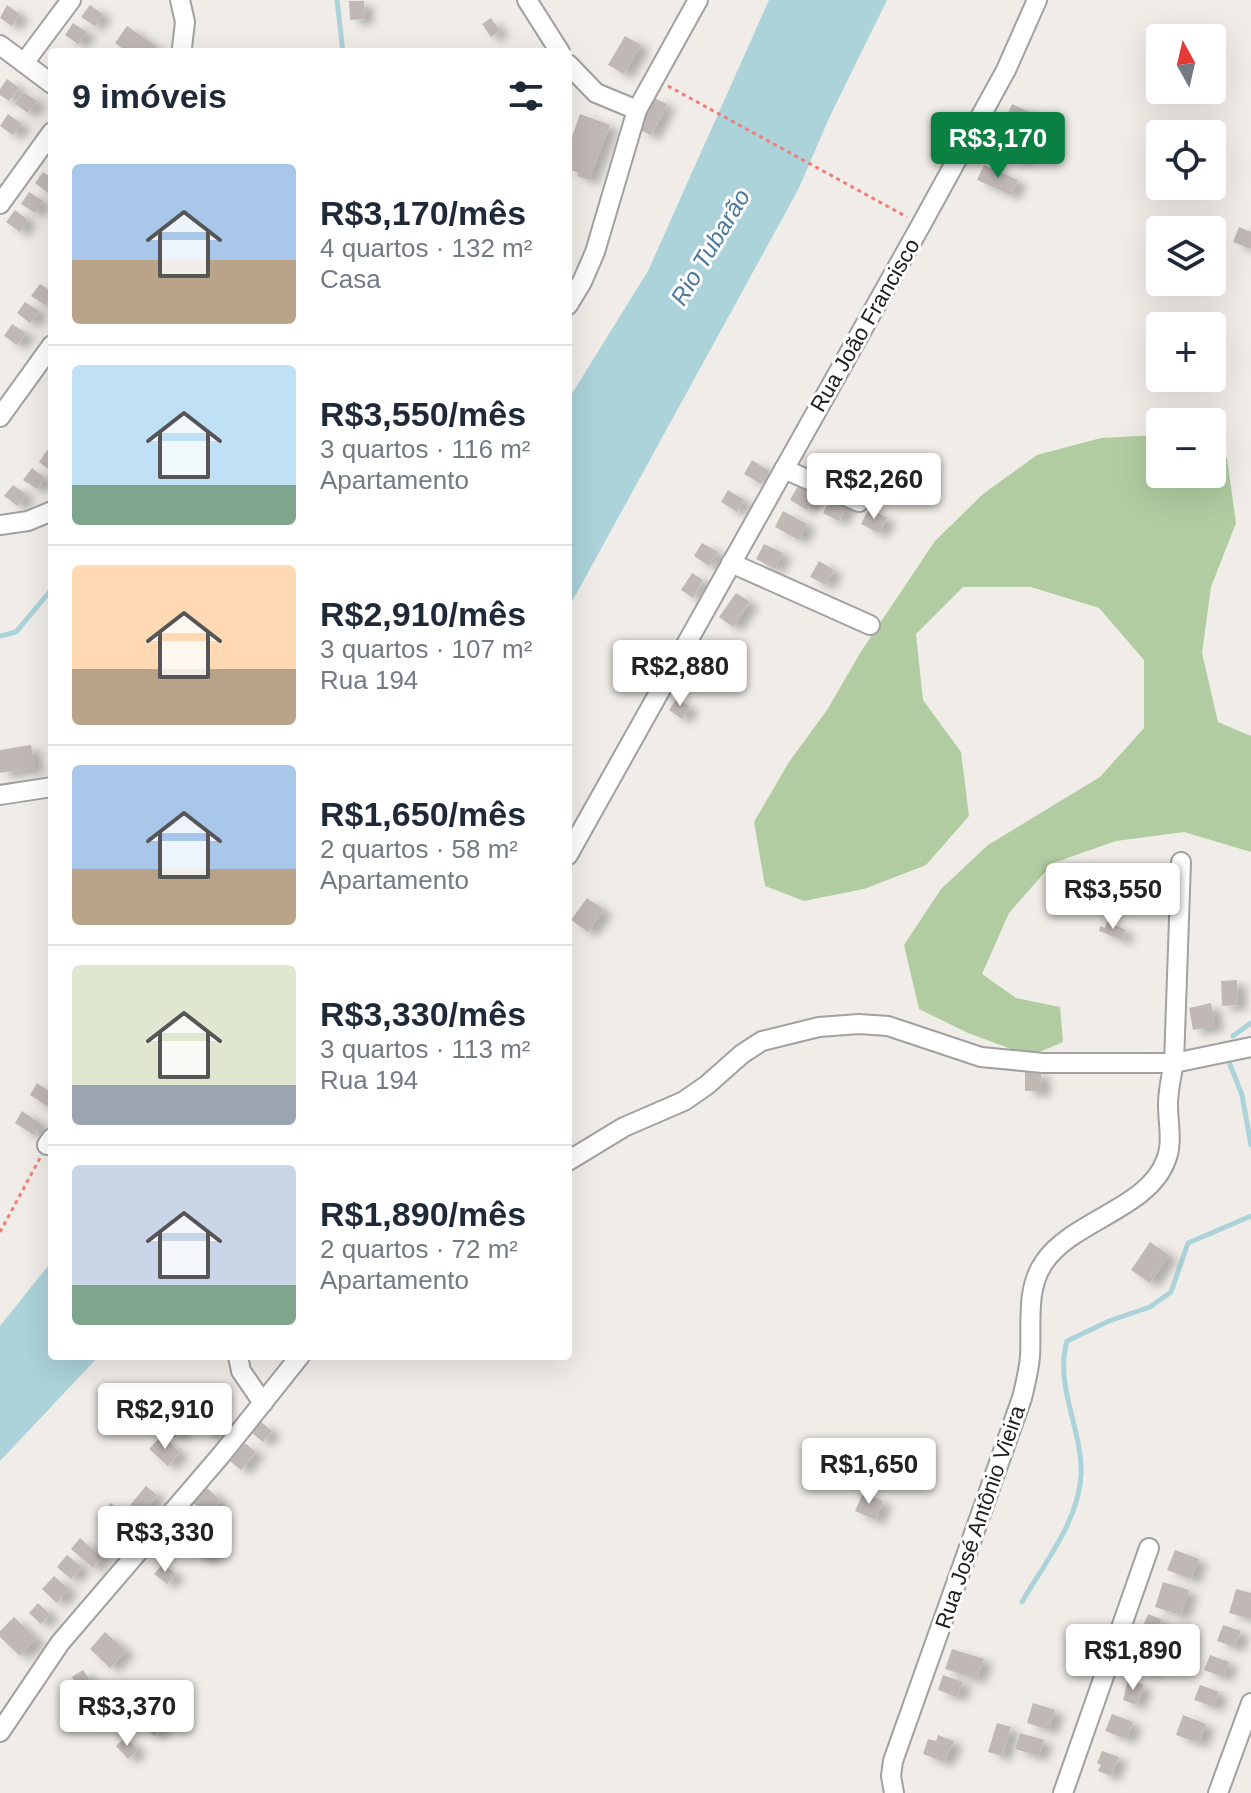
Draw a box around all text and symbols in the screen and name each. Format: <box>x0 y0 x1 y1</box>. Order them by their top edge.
north arrow <box>1146 24 1226 104</box>
map controls <box>1146 24 1226 488</box>
icon: filters <box>504 74 548 118</box>
text: 9 imóveis <box>72 77 227 115</box>
pin: R$3,170 <box>924 112 1072 180</box>
button: locate <box>1146 120 1226 200</box>
text: R$3,170 <box>949 123 1047 153</box>
water label: Rio Tubarão <box>665 184 755 310</box>
text: R$3,170/mês <box>320 194 526 232</box>
icon: home <box>136 196 232 292</box>
button: layers <box>1146 216 1226 296</box>
text: 4 quartos · 132 m² <box>320 233 532 263</box>
street label: Rua João Francisco <box>805 234 925 416</box>
text: Casa <box>320 264 381 294</box>
button: + <box>1146 312 1226 392</box>
text: R$3,550/mês <box>320 395 526 433</box>
icon: home <box>136 397 232 493</box>
button: − <box>1146 408 1226 488</box>
text: 3 quartos · 116 m² <box>320 434 531 464</box>
pin: R$2,260 <box>800 453 948 521</box>
text: R$2,260 <box>825 464 923 494</box>
text: Apartamento <box>320 465 469 495</box>
text: R$2,910/mês <box>320 595 526 633</box>
icon: home <box>136 597 232 693</box>
text: 3 quartos · 107 m² <box>320 634 532 664</box>
pin: R$2,880 <box>606 640 754 708</box>
text: R$2,880 <box>631 651 729 681</box>
text: Rua 194 <box>320 665 418 695</box>
text: R$1,650/mês <box>320 795 526 833</box>
icon: home <box>136 797 232 893</box>
text: 2 quartos · 58 m² <box>320 834 518 864</box>
pin: R$3,550 <box>1039 863 1187 931</box>
text: Apartamento <box>320 865 469 895</box>
text: R$3,550 <box>1064 874 1162 904</box>
text: R$3,330/mês <box>320 995 526 1033</box>
icon: home <box>136 997 232 1093</box>
text: 3 quartos · 113 m² <box>320 1034 531 1064</box>
text: Rua 194 <box>320 1065 418 1095</box>
text: R$1,890/mês <box>320 1195 526 1233</box>
icon: home <box>136 1197 232 1293</box>
text: 2 quartos · 72 m² <box>320 1234 518 1264</box>
text: Apartamento <box>320 1265 469 1295</box>
pin: R$2,910 <box>91 1383 239 1451</box>
text: R$2,910 <box>116 1394 214 1424</box>
street label: Rua José Antônio Vieira <box>930 1401 1030 1632</box>
pin: R$1,650 <box>795 1438 943 1506</box>
text: R$1,650 <box>820 1449 918 1479</box>
pin: R$3,330 <box>91 1506 239 1574</box>
text: R$3,330 <box>116 1517 214 1547</box>
pin: R$1,890 <box>1059 1624 1207 1692</box>
text: R$1,890 <box>1084 1635 1182 1665</box>
pin: R$3,370 <box>53 1680 201 1748</box>
text: R$3,370 <box>78 1691 176 1721</box>

